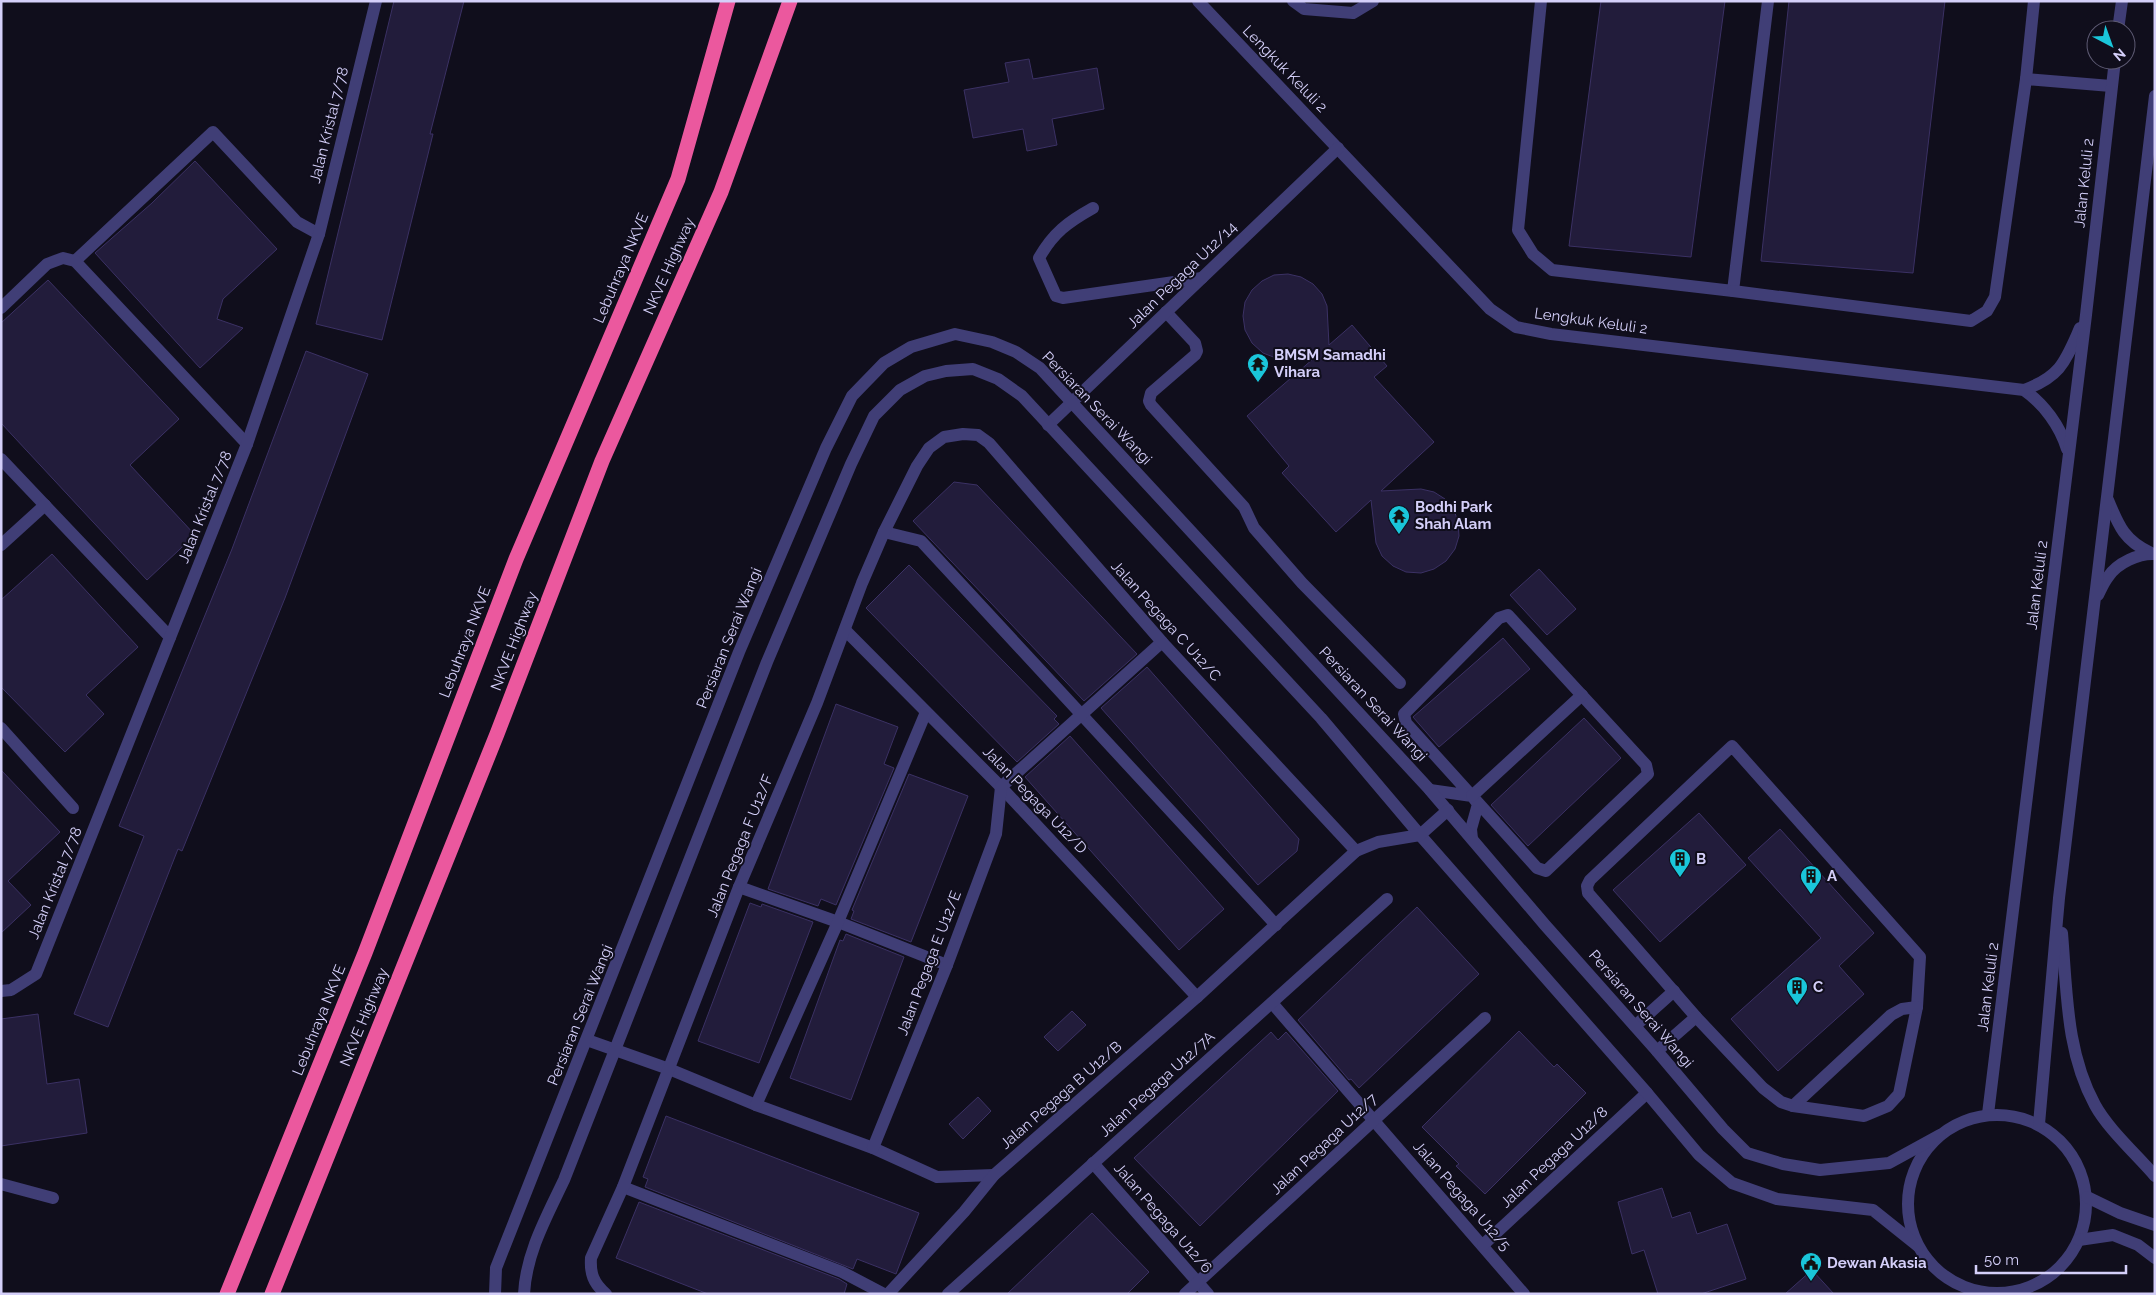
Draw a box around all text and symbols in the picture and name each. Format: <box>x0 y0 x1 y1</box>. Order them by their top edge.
north arrow <box>2086 20 2136 70</box>
street label: Lengkuk Keluli 2 <box>1239 22 1331 116</box>
text: N <box>2110 45 2129 64</box>
street label: Jalan Kristal 7/78 <box>306 65 352 185</box>
street label: Jalan Keluli 2 <box>2070 137 2098 229</box>
street label: Lebuhraya NKVE <box>590 210 652 326</box>
street label: NKVE Highway <box>640 215 698 317</box>
street label: Jalan Pegaga U12/14 <box>1123 218 1241 332</box>
street label: Lengkuk Keluli 2 <box>1533 304 1649 338</box>
place label: BMSM Samadhi Vihara <box>1274 346 1386 381</box>
street label: Persiaran Serai Wangi <box>1038 348 1156 468</box>
temple icon: BMSM Samadhi Vihara <box>1246 352 1270 383</box>
street label: Jalan Kristal 7/78 <box>174 448 236 566</box>
place label: Bodhi Park Shah Alam <box>1415 498 1493 533</box>
temple icon: Bodhi Park Shah Alam <box>1387 504 1411 535</box>
street label: Jalan Keluli 2 <box>2023 539 2051 631</box>
street label: Jalan Pegaga C U12/C <box>1107 557 1225 685</box>
street label: Persiaran Serai Wangi <box>693 565 765 711</box>
street label: Lebuhraya NKVE <box>435 584 495 700</box>
street label: NKVE Highway <box>487 589 541 693</box>
street label: Persiaran Serai Wangi <box>1315 643 1431 765</box>
street label: Jalan Pegaga U12/D <box>979 743 1091 858</box>
street label: Jalan Pegaga F U12/F <box>703 772 777 920</box>
street label: Jalan Kristal 7/78 <box>24 824 86 942</box>
building icon: B <box>1668 847 1692 878</box>
place label: B <box>1696 850 1706 868</box>
building icon: A <box>1799 864 1823 895</box>
place label: A <box>1827 867 1838 885</box>
street label: Jalan Pegaga E U12/E <box>893 888 965 1038</box>
street label: Jalan Keluli 2 <box>1974 941 2002 1033</box>
street label: Persiaran Serai Wangi <box>544 942 616 1088</box>
street label: Persiaran Serai Wangi <box>1585 946 1697 1072</box>
street label: Lebuhraya NKVE <box>289 962 349 1078</box>
street label: NKVE Highway <box>336 965 392 1069</box>
building icon: C <box>1785 975 1809 1006</box>
place label: C <box>1813 978 1823 996</box>
street label: Jalan Pegaga U12/7A <box>1096 1027 1218 1141</box>
street label: Jalan Pegaga B U12/B <box>997 1037 1125 1153</box>
street label: Jalan Pegaga U12/7 <box>1267 1090 1381 1198</box>
street label: Jalan Pegaga U12/8 <box>1497 1103 1611 1211</box>
street label: Jalan Pegaga U12/5 <box>1410 1138 1514 1254</box>
street label: Jalan Pegaga U12/6 <box>1110 1159 1216 1277</box>
scale bar <box>1976 1242 2126 1274</box>
public building icon: Dewan Akasia <box>1799 1251 1823 1282</box>
text: 50 m <box>1984 1251 2019 1269</box>
place label: Dewan Akasia <box>1827 1254 1927 1272</box>

